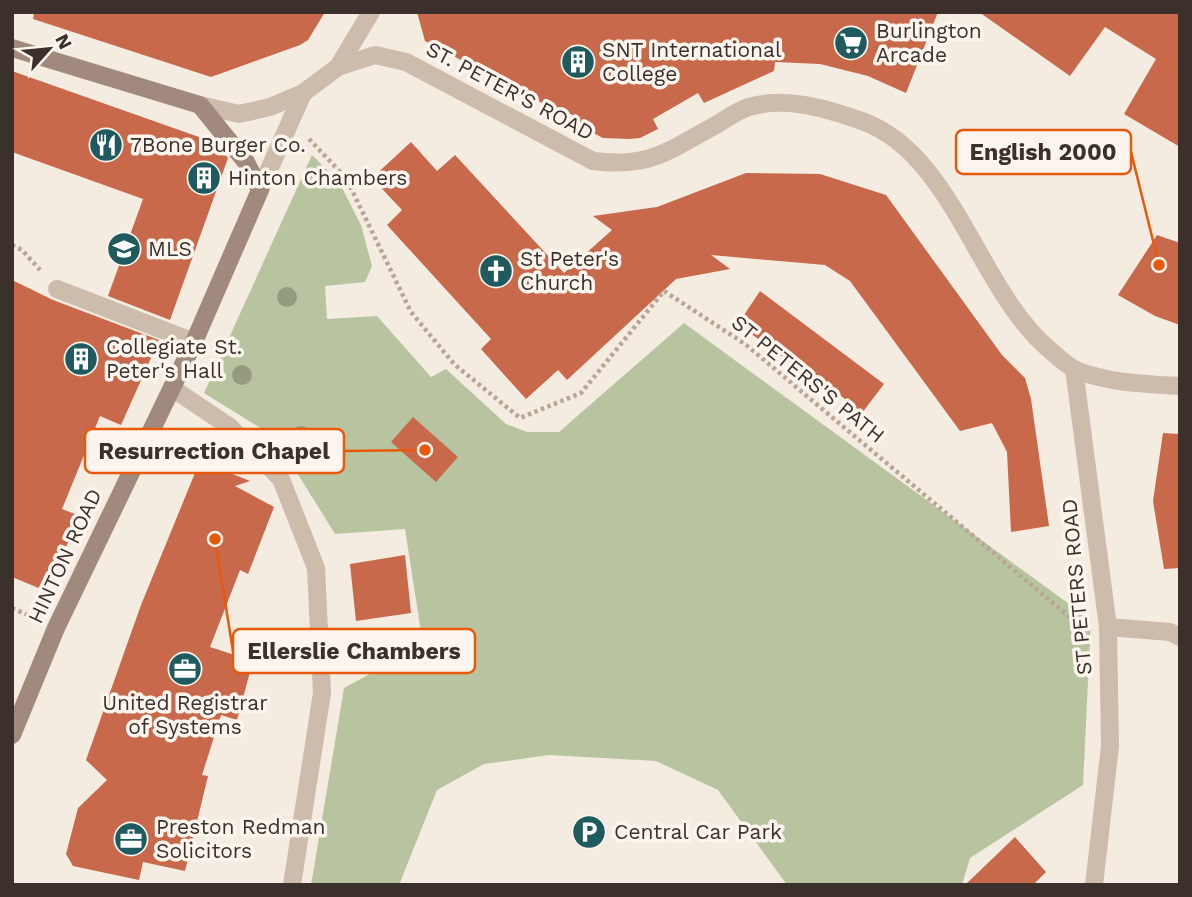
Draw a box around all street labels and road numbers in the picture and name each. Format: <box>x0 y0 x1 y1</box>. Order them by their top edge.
street label: ST. PETER'S ROAD <box>422 36 598 145</box>
street label: ST PETERS'S PATH <box>727 309 890 448</box>
street label: HINTON ROAD <box>22 485 107 627</box>
street label: ST PETERS ROAD <box>1056 498 1097 676</box>

